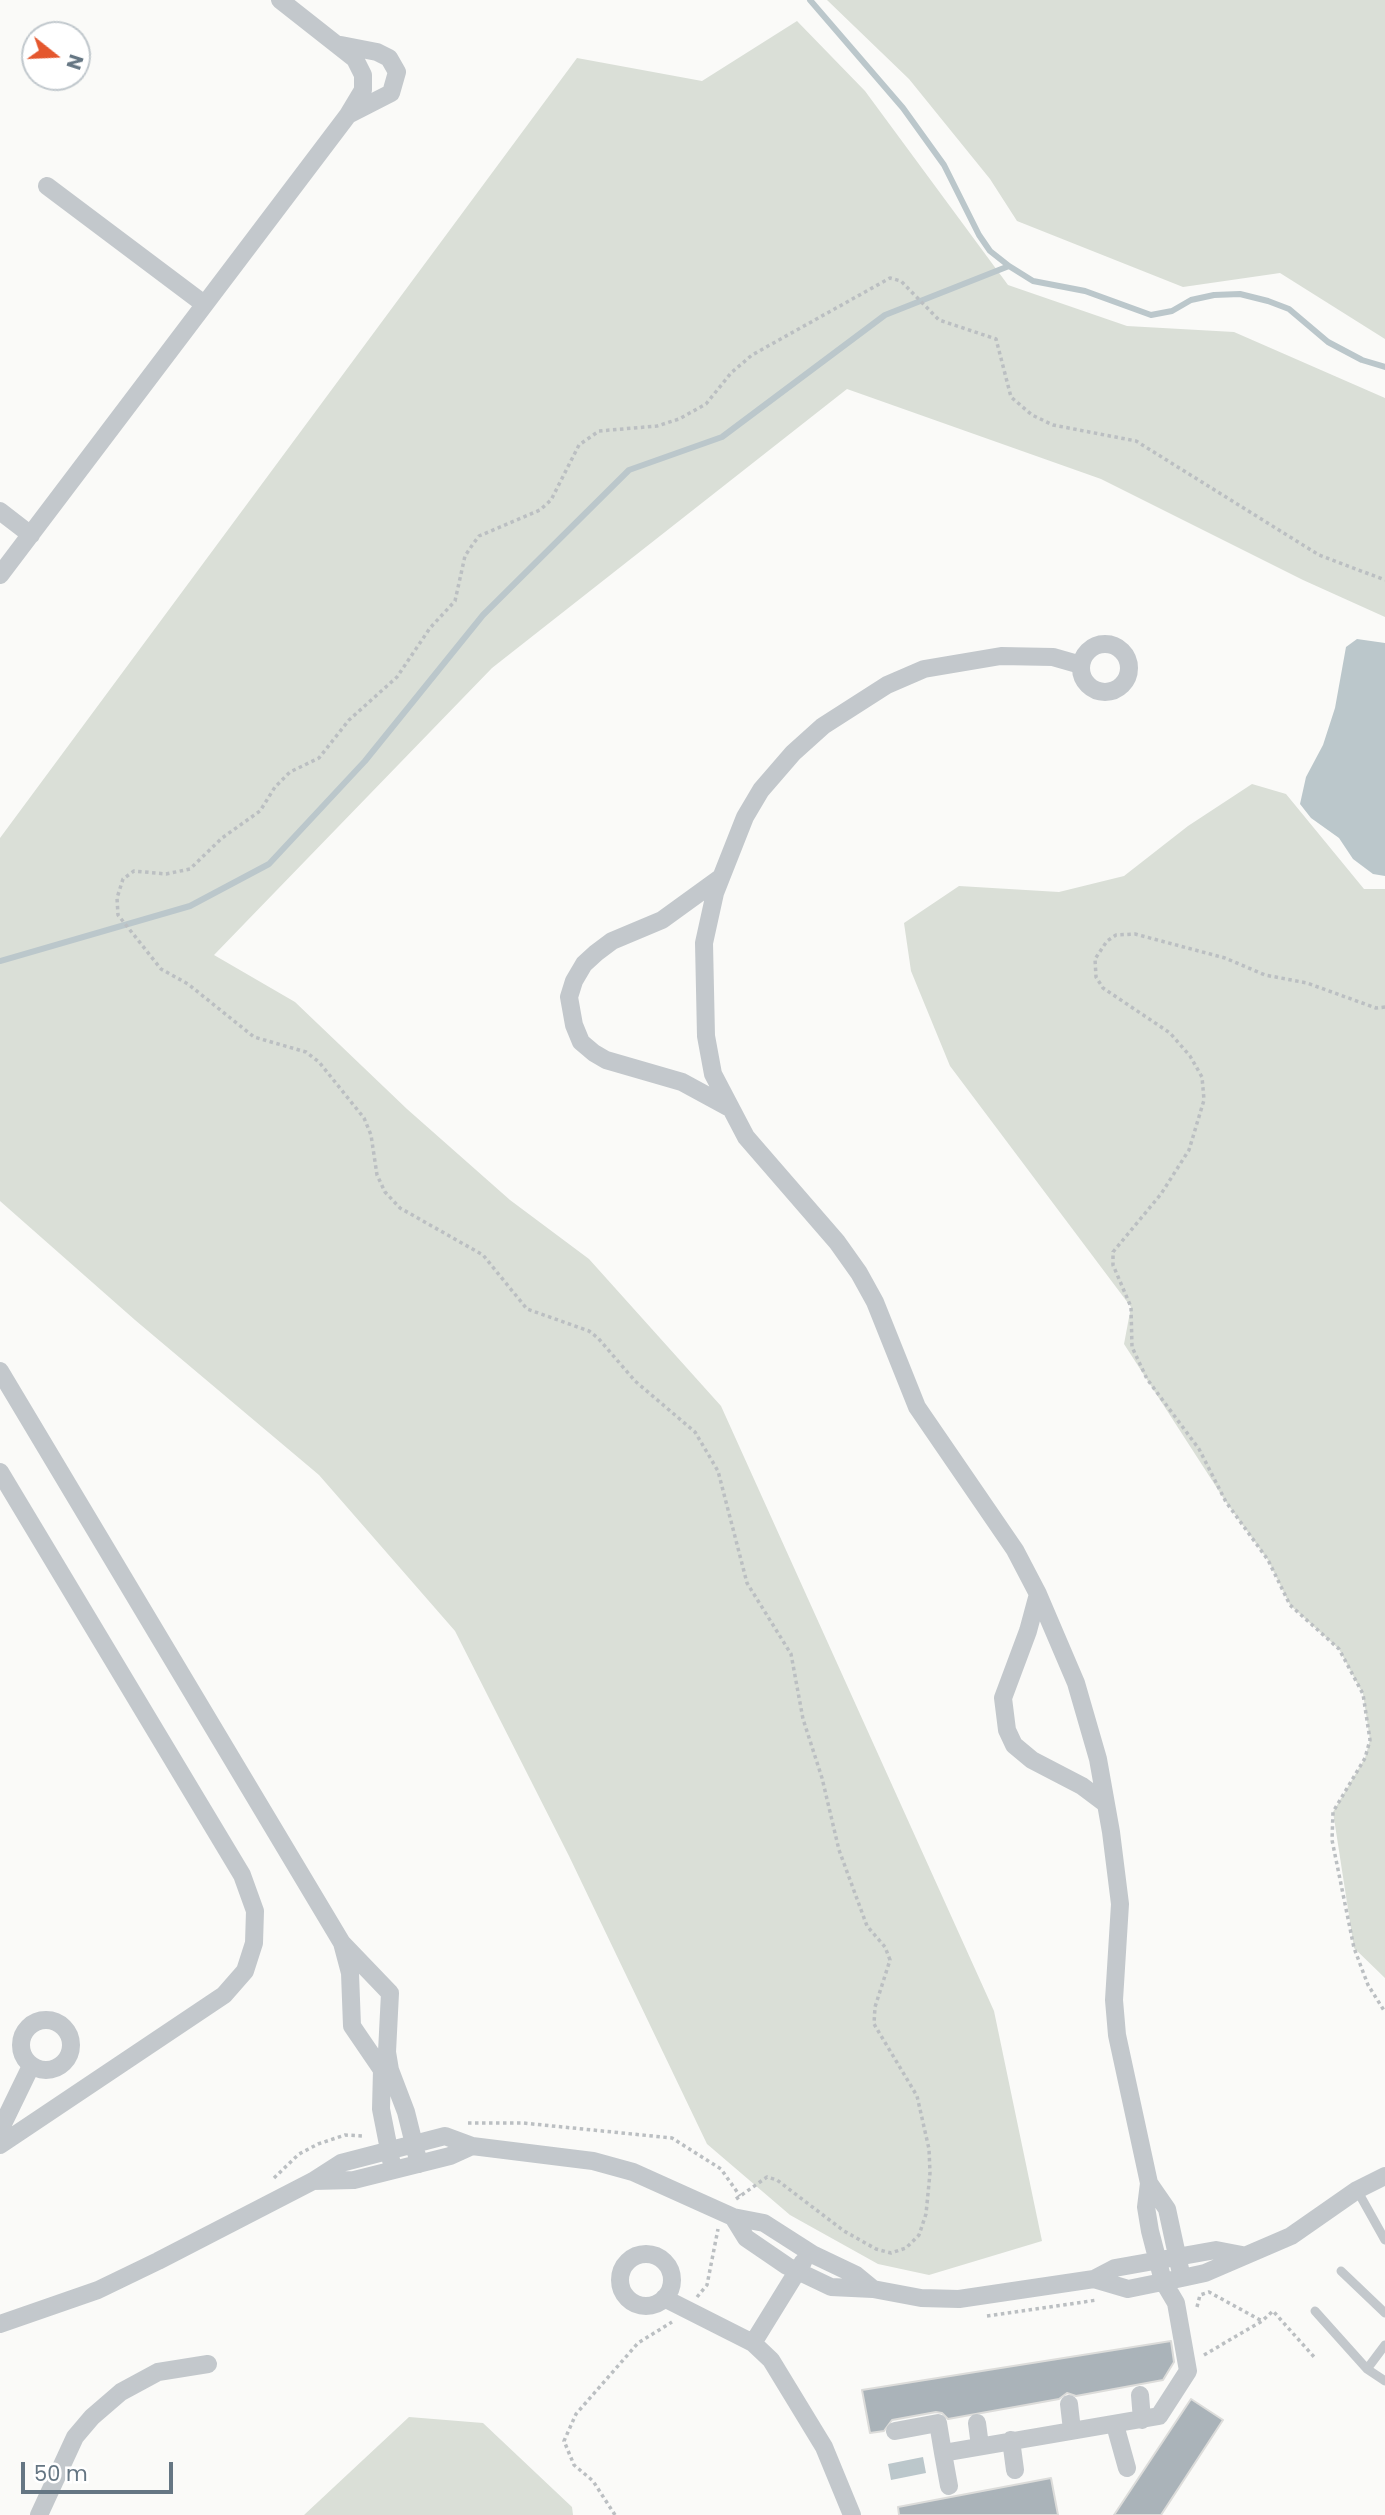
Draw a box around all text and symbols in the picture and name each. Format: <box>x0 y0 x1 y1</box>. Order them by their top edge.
north arrow <box>21 21 91 91</box>
text: N <box>59 51 90 73</box>
scale bar <box>24 2448 177 2492</box>
text: 50 m <box>34 2459 88 2488</box>

